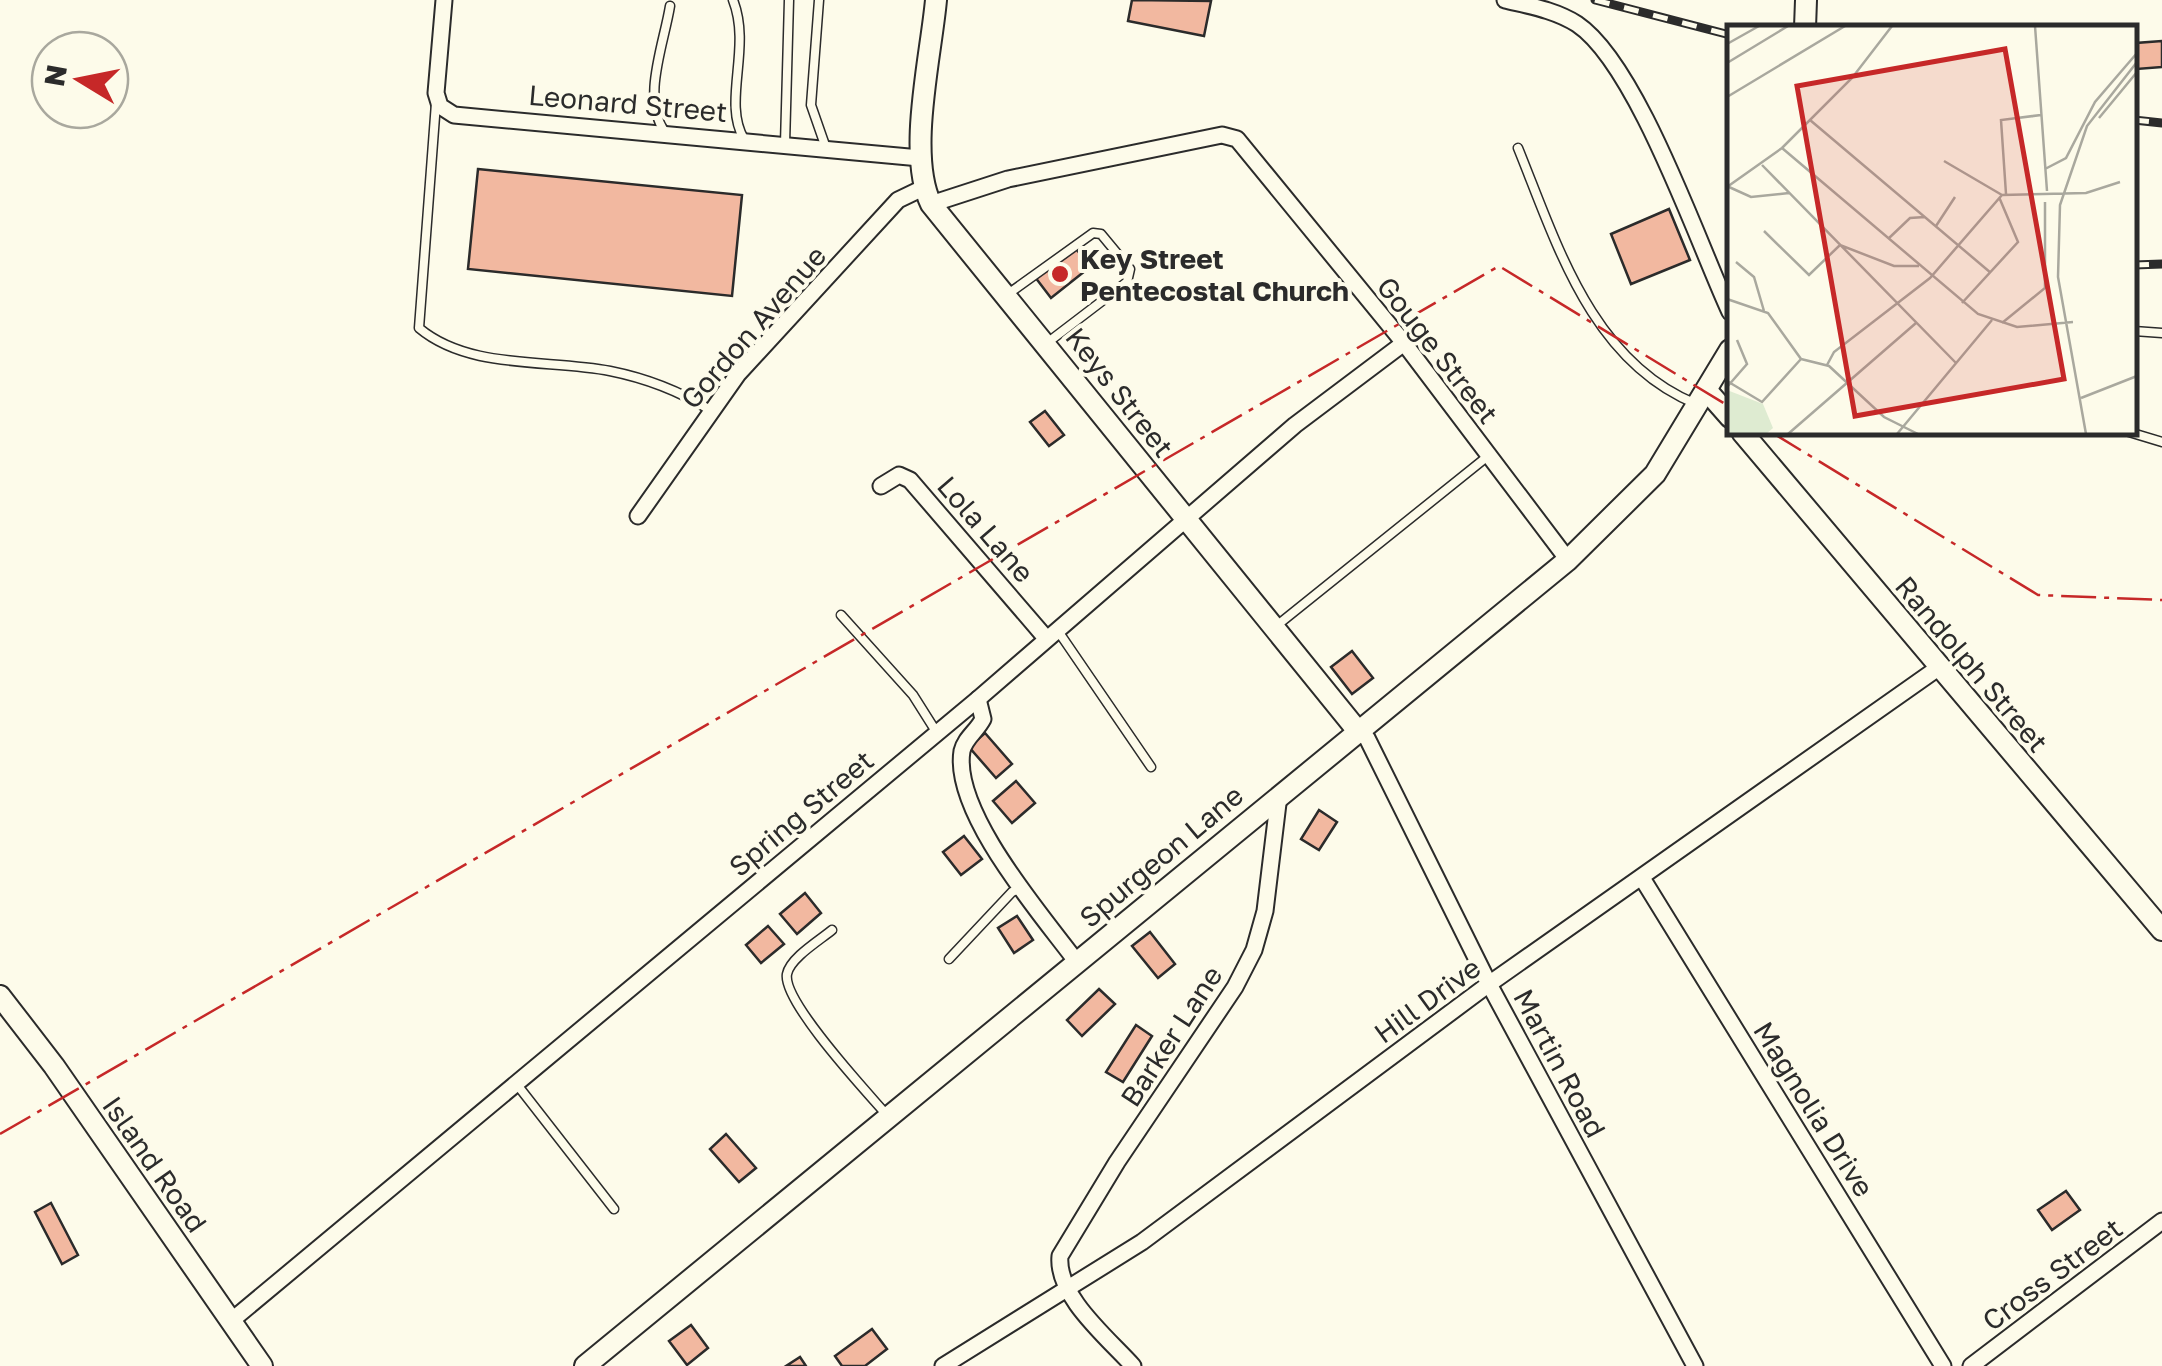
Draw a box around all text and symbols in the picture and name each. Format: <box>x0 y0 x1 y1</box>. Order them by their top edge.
inset map <box>1727 25 2137 435</box>
north arrow <box>30 30 130 130</box>
text: N <box>37 62 73 89</box>
street label: Leonard Street <box>527 78 729 128</box>
street label: Gordon Avenue <box>674 239 832 415</box>
place label: Key Street Pentecostal Church <box>1080 242 1349 307</box>
marker: Key Street Pentecostal Church <box>1049 263 1071 285</box>
street label: Gouge Street <box>1371 270 1505 430</box>
street label: Keys Street <box>1059 321 1181 463</box>
street label: Lola Lane <box>931 469 1041 589</box>
street label: Randolph Street <box>1889 569 2055 759</box>
street label: Spring Street <box>722 743 880 883</box>
street label: Spurgeon Lane <box>1073 778 1249 934</box>
street label: Hill Drive <box>1368 950 1486 1050</box>
street label: Barker Lane <box>1113 960 1229 1112</box>
street label: Martin Road <box>1507 983 1613 1143</box>
street label: Magnolia Drive <box>1747 1016 1881 1202</box>
street label: Island Road <box>96 1090 214 1238</box>
street label: Cross Street <box>1976 1211 2128 1337</box>

